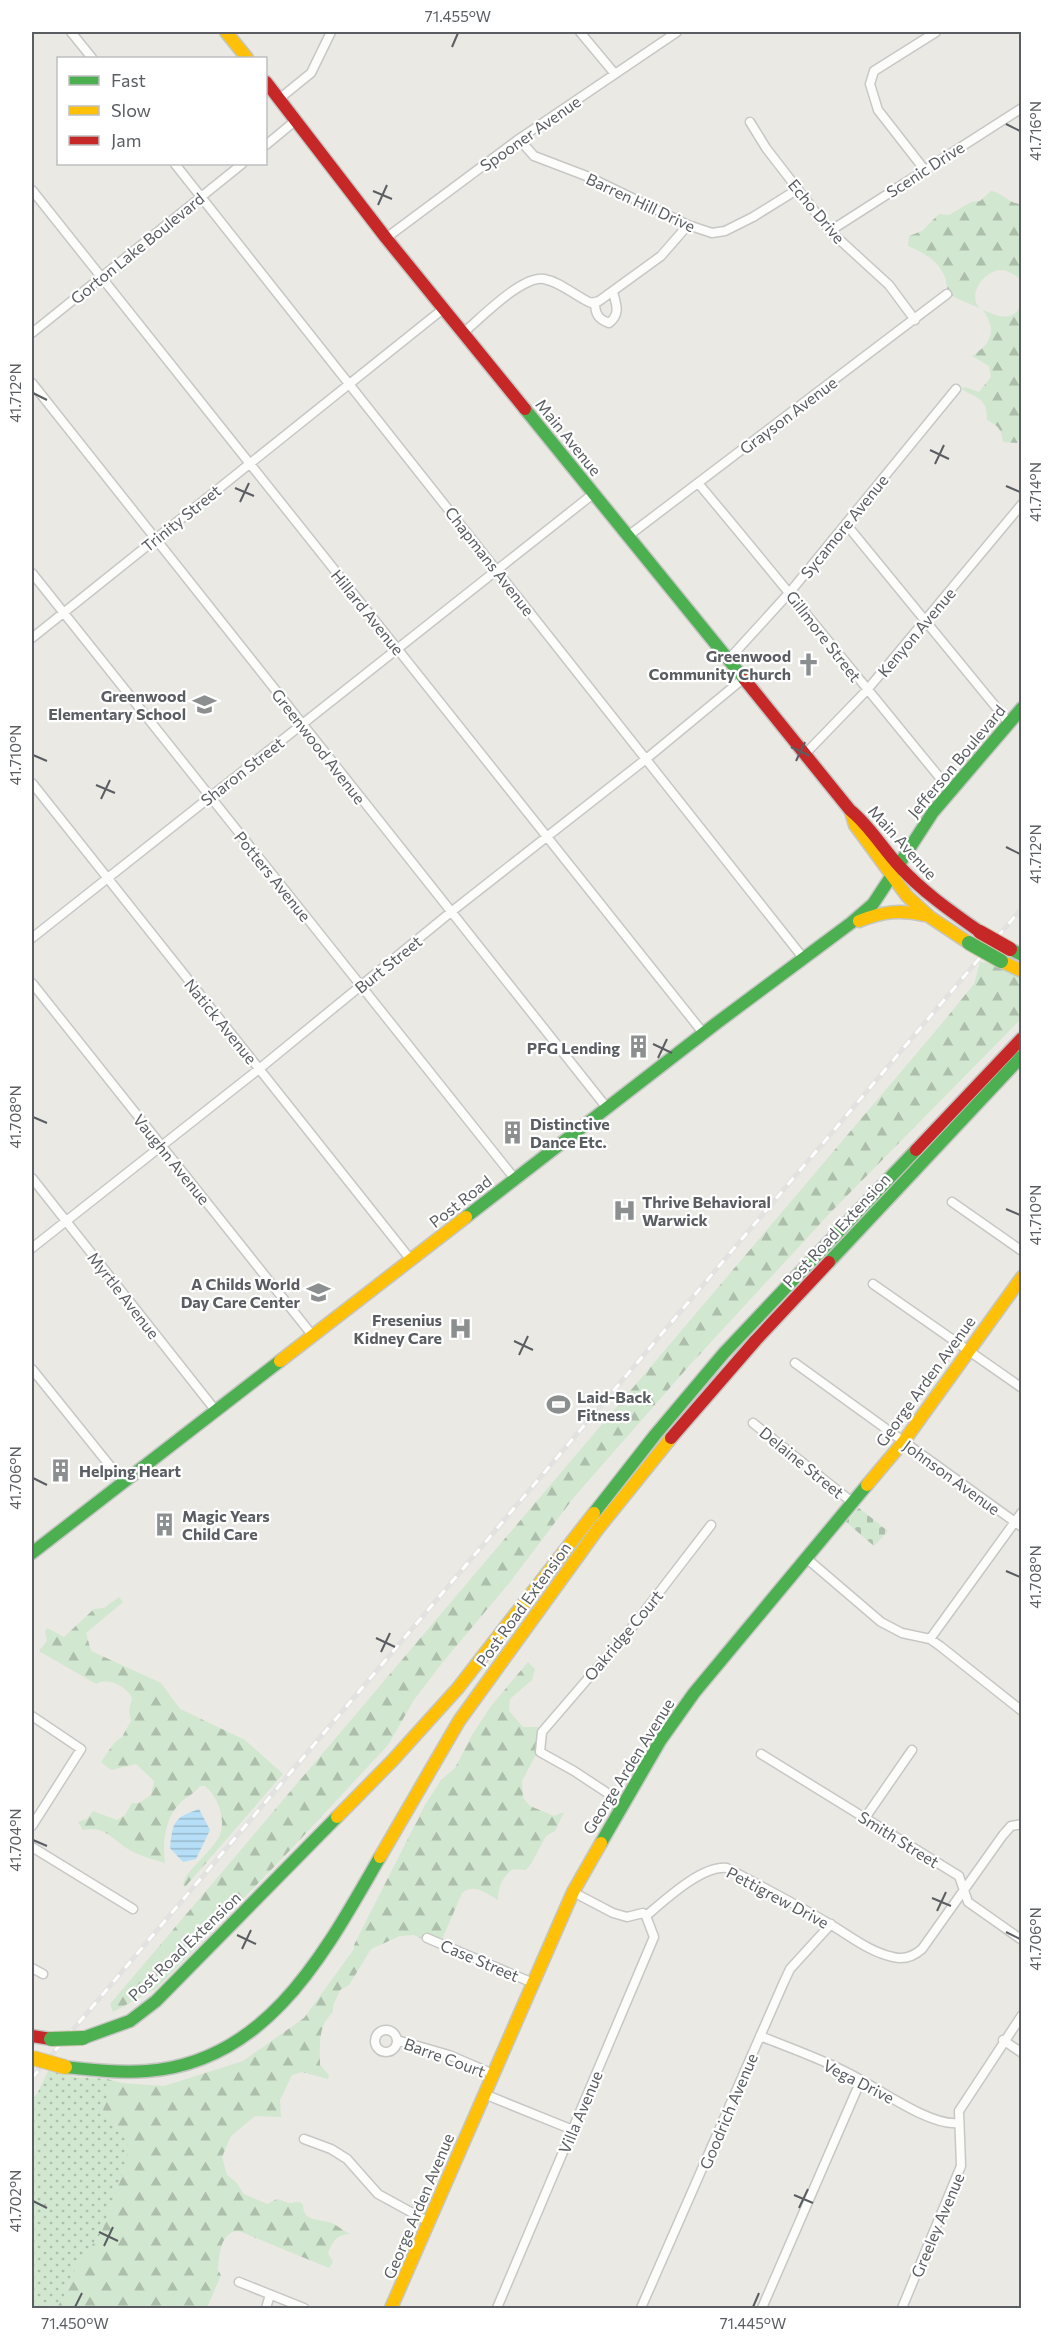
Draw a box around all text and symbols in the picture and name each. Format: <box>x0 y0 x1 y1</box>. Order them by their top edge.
text: 71.455°W <box>425 7 491 25</box>
legend <box>57 57 267 165</box>
text: Fast <box>111 69 146 91</box>
street label: Spooner Avenue <box>476 91 584 175</box>
text: Slow <box>111 99 151 121</box>
text: 41.716°N <box>1026 101 1044 161</box>
text: Jam <box>111 129 141 151</box>
street label: Scenic Drive <box>883 137 967 201</box>
street label: Barren Hill Drive <box>584 168 698 236</box>
street label: Echo Drive <box>785 175 849 247</box>
street label: Gorton Lake Boulevard <box>66 188 208 308</box>
text: 41.712°N <box>6 363 24 423</box>
street label: Grayson Avenue <box>736 372 840 458</box>
street label: Main Avenue <box>532 395 606 479</box>
text: 41.714°N <box>1026 462 1044 522</box>
street label: Sycamore Avenue <box>796 470 892 582</box>
street label: Trinity Street <box>138 480 225 556</box>
street label: Chapmans Avenue <box>442 503 538 619</box>
street label: Hillard Avenue <box>328 565 408 659</box>
street label: Kenyon Avenue <box>873 583 959 681</box>
street label: Gillmore Street <box>783 587 866 686</box>
place label: Greenwood Community Church <box>648 646 791 683</box>
church icon: Greenwood Community Church <box>796 651 822 677</box>
street label: Greenwood Avenue <box>268 685 370 807</box>
place label: Greenwood Elementary School <box>48 686 186 723</box>
school or university icon: Greenwood Elementary School <box>191 691 217 717</box>
street label: Jefferson Boulevard <box>903 701 1009 821</box>
text: 41.710°N <box>6 725 24 785</box>
street label: Sharon Street <box>197 732 288 809</box>
street label: Main Avenue <box>865 801 941 883</box>
text: 41.712°N <box>1026 824 1044 884</box>
street label: Potters Avenue <box>231 827 315 925</box>
street label: Burt Street <box>351 931 426 997</box>
street label: Natick Avenue <box>181 975 261 1067</box>
building icon: PFG Lending <box>625 1034 651 1060</box>
place label: PFG Lending <box>527 1038 620 1057</box>
text: 41.708°N <box>6 1085 24 1149</box>
street label: Vaughn Avenue <box>130 1110 214 1208</box>
place label: Distinctive Dance Etc. <box>530 1114 610 1151</box>
building icon: Distinctive Dance Etc. <box>499 1119 525 1145</box>
street label: Post Road Extension <box>778 1169 894 1291</box>
street label: Post Road <box>425 1171 495 1231</box>
text: 41.710°N <box>1026 1185 1044 1245</box>
place label: Thrive Behavioral Warwick <box>642 1192 771 1229</box>
hospital icon: Thrive Behavioral Warwick <box>611 1197 637 1223</box>
street label: Myrtle Avenue <box>84 1248 164 1342</box>
place label: A Childs World Day Care Center <box>181 1274 300 1311</box>
school or university icon: A Childs World Day Care Center <box>305 1279 331 1305</box>
place label: Fresenius Kidney Care <box>354 1310 442 1347</box>
street label: George Arden Avenue <box>871 1312 979 1450</box>
hospital icon: Fresenius Kidney Care <box>447 1315 473 1341</box>
place label: Laid-Back Fitness <box>577 1387 652 1424</box>
sports icon: Laid-Back Fitness <box>546 1392 572 1418</box>
street label: Delaine Street <box>756 1422 848 1502</box>
street label: Johnson Avenue <box>900 1436 1004 1518</box>
text: 41.706°N <box>6 1446 24 1510</box>
building icon: Helping Heart <box>48 1457 74 1483</box>
place label: Helping Heart <box>79 1461 181 1480</box>
place label: Magic Years Child Care <box>182 1506 270 1543</box>
building icon: Magic Years Child Care <box>151 1511 177 1537</box>
street label: Post Road Extension <box>472 1538 574 1670</box>
text: 41.708°N <box>1026 1545 1044 1609</box>
street label: Oakridge Court <box>580 1586 667 1684</box>
street label: George Arden Avenue <box>578 1695 678 1837</box>
street label: Smith Street <box>855 1807 943 1872</box>
text: 41.704°N <box>6 1808 24 1872</box>
street label: Pettigrew Drive <box>724 1862 832 1932</box>
street label: Post Road Extension <box>124 1888 244 2004</box>
text: 41.706°N <box>1026 1907 1044 1971</box>
street label: Case Street <box>438 1935 522 1985</box>
street label: Barre Court <box>402 2034 489 2081</box>
street label: Goodrich Avenue <box>695 2050 761 2172</box>
street label: Vega Drive <box>820 2055 898 2107</box>
street label: Villa Avenue <box>554 2068 606 2156</box>
street label: George Arden Avenue <box>379 2130 457 2282</box>
text: 41.702°N <box>6 2170 24 2232</box>
street label: Greeley Avenue <box>906 2170 968 2280</box>
text: 71.450°W <box>41 2314 109 2332</box>
text: 71.445°W <box>720 2314 786 2332</box>

